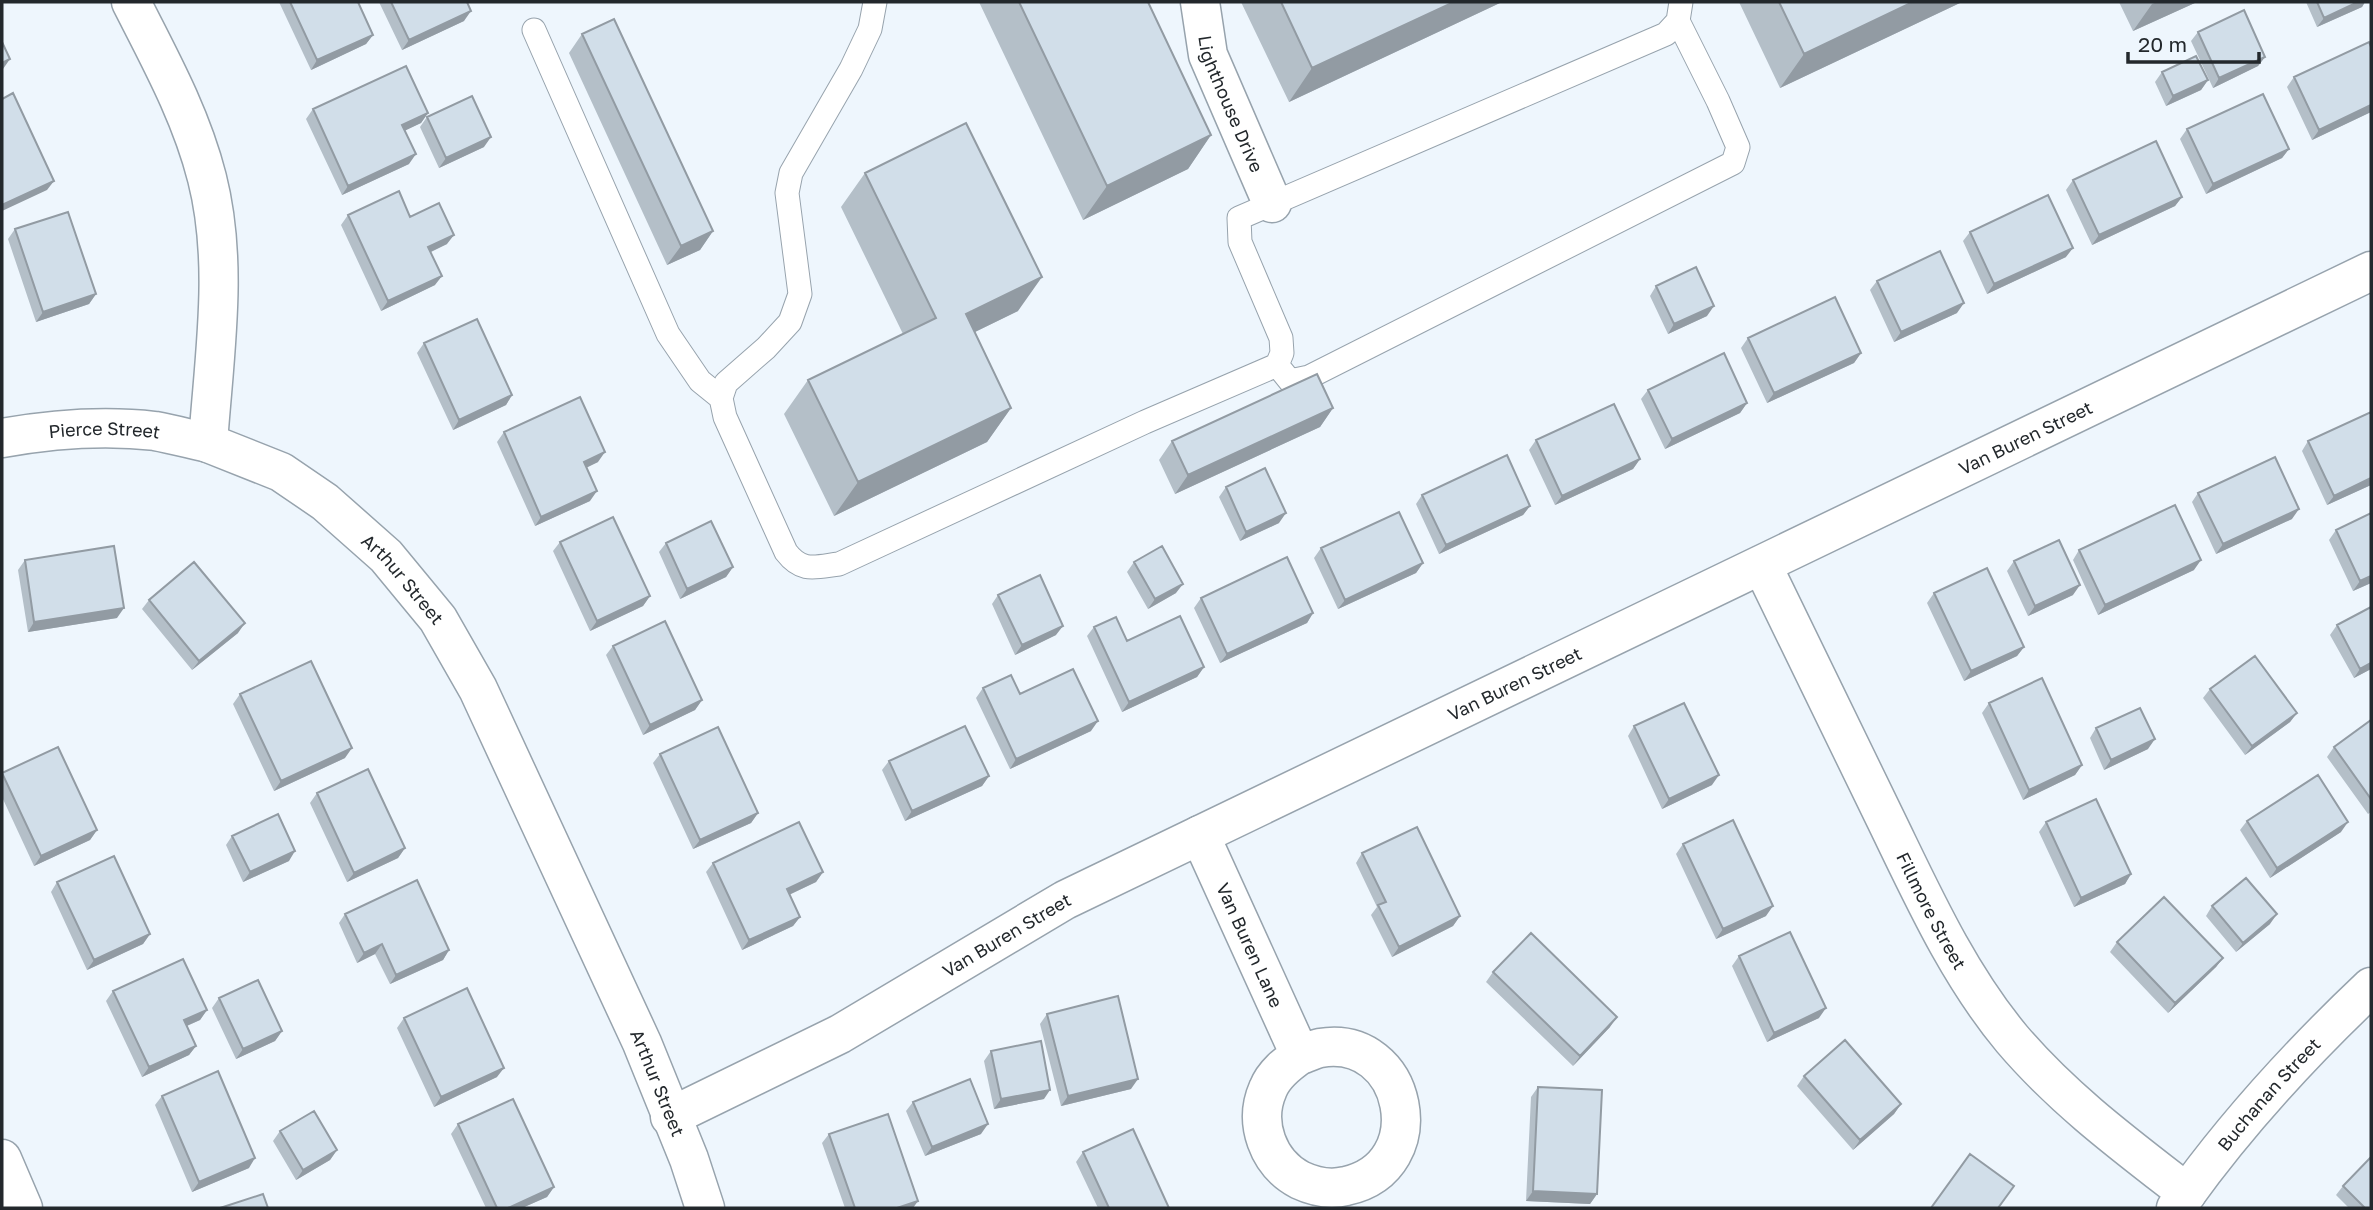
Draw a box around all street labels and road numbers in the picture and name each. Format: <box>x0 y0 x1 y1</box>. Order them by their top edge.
street label: Lighthouse Drive <box>1194 34 1268 175</box>
street label: Van Buren Street <box>1955 396 2096 479</box>
street label: Pierce Street <box>47 417 162 443</box>
street label: Arthur Street <box>357 529 449 629</box>
street label: Van Buren Street <box>1444 642 1585 725</box>
street label: Fillmore Street <box>1892 848 1971 973</box>
street label: Van Buren Lane <box>1212 879 1288 1011</box>
street label: Van Buren Street <box>938 888 1074 982</box>
street label: Arthur Street <box>626 1026 690 1139</box>
street label: Buchanan Street <box>2212 1033 2325 1155</box>

